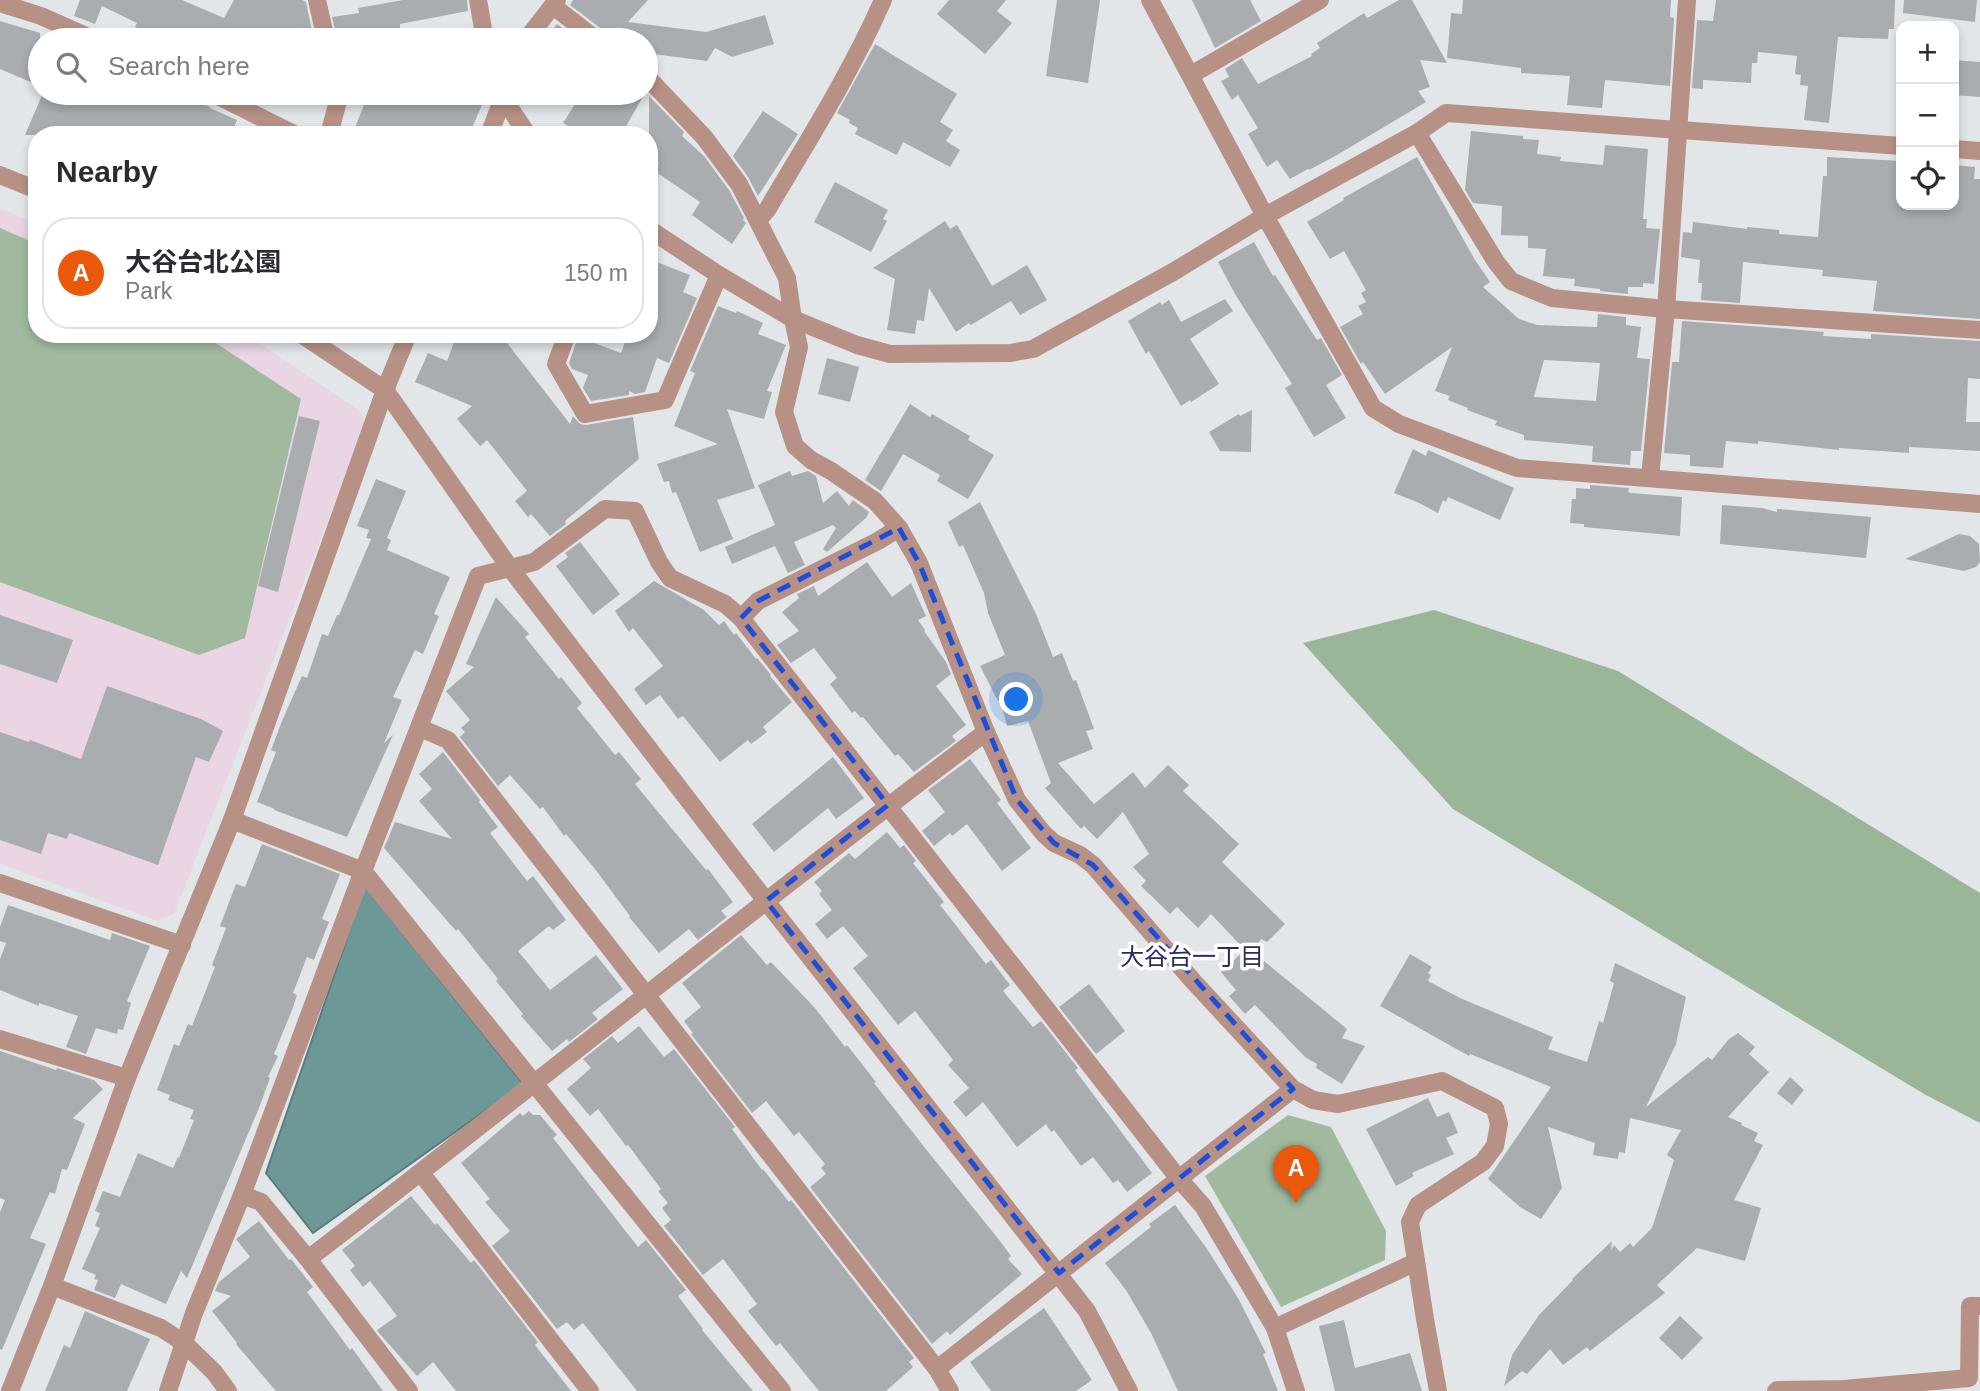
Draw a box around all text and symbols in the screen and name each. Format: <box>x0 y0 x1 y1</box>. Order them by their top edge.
map controls <box>1896 21 1959 210</box>
button: + <box>1896 21 1959 84</box>
search box <box>28 28 658 105</box>
icon: search <box>52 48 90 86</box>
text: Search here <box>108 51 250 81</box>
button: − <box>1896 84 1959 147</box>
button: locate <box>1896 147 1959 210</box>
text: Nearby <box>56 155 158 188</box>
text: 大谷台北公園 <box>125 247 281 277</box>
text: A <box>73 260 89 286</box>
text: 150 m <box>564 260 628 286</box>
text: Park <box>125 278 172 304</box>
your location <box>999 682 1033 716</box>
district label: 大谷台一丁目 <box>1120 943 1264 970</box>
pin: A <box>1273 1145 1319 1203</box>

